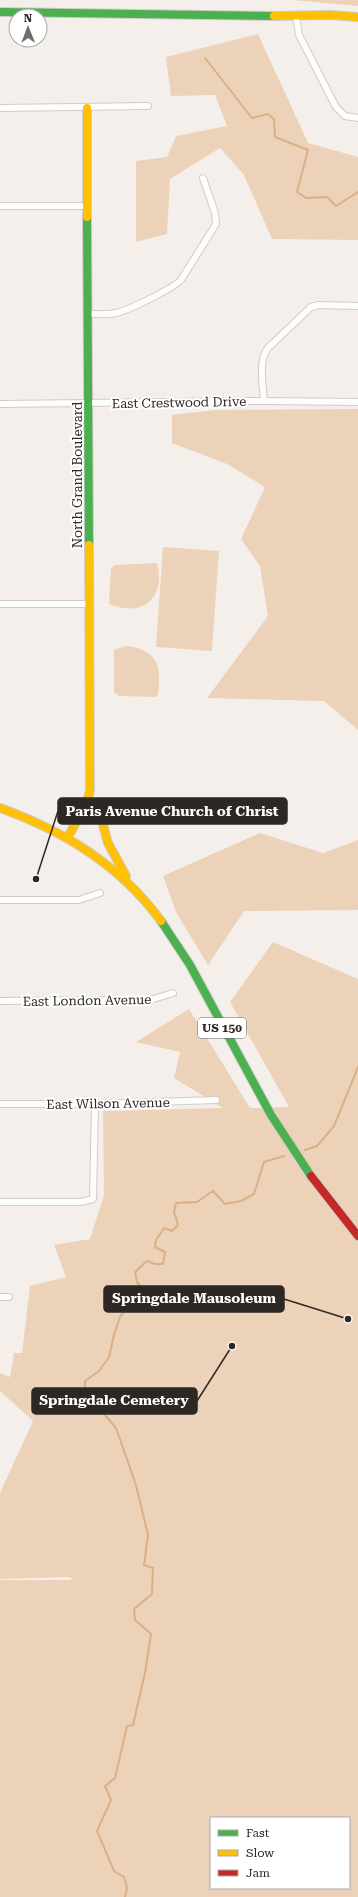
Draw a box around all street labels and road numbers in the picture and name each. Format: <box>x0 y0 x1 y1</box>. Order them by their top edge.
street label: East Crestwood Drive <box>112 394 246 411</box>
street label: North Grand Boulevard <box>70 401 85 548</box>
street label: East London Avenue <box>22 992 152 1009</box>
road number: US 150 <box>198 1018 246 1038</box>
street label: East Wilson Avenue <box>46 1095 170 1112</box>

